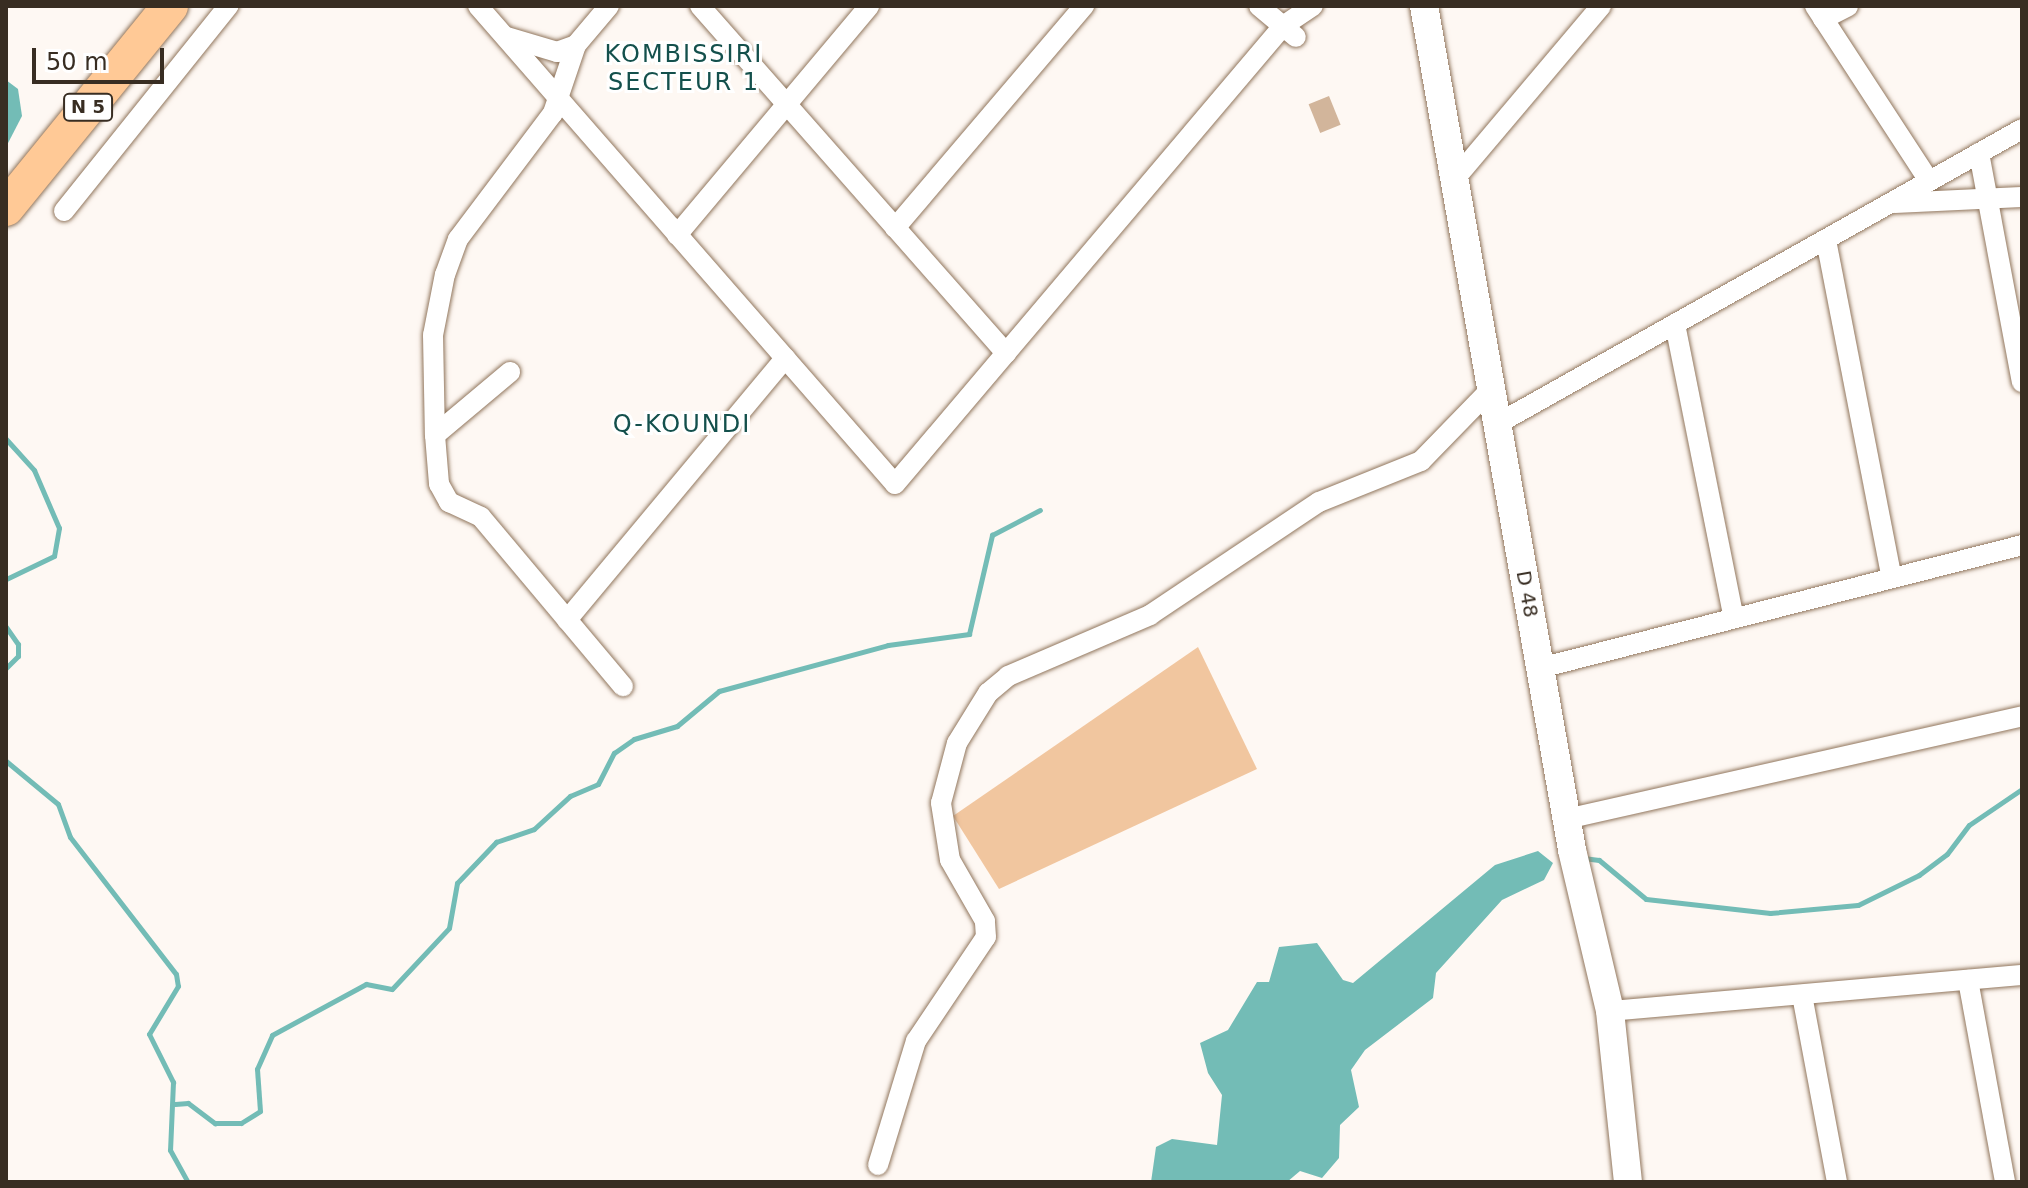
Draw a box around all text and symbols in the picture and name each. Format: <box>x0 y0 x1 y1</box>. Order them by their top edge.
scale bar <box>36 32 168 82</box>
district label: KOMBISSIRI SECTEUR 1 <box>605 41 763 97</box>
text: 50 m <box>46 48 108 76</box>
road number: N 5 <box>62 93 114 121</box>
district label: Q-KOUNDI <box>613 411 751 439</box>
street label: D 48 <box>1511 569 1543 619</box>

